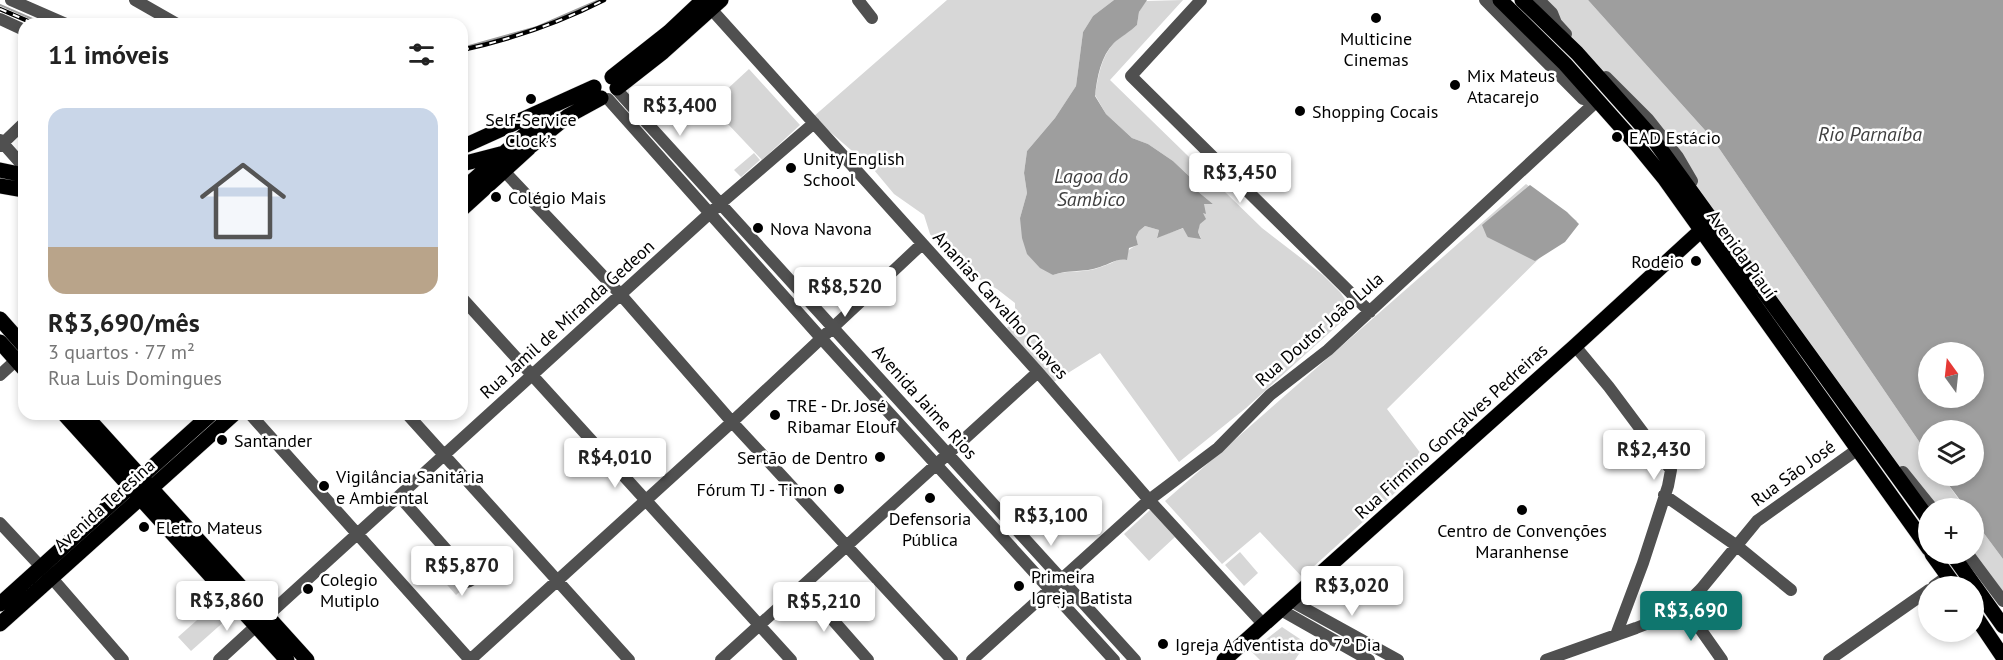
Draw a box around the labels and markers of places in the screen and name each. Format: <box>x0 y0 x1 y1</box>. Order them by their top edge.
marker: Multicine Cinemas <box>1369 11 1383 25</box>
place label: Multicine Cinemas <box>1340 27 1412 71</box>
place label: Mix Mateus Atacarejo <box>1467 64 1555 108</box>
marker: Mix Mateus Atacarejo <box>1448 78 1462 92</box>
pin: R$3,400 <box>625 86 735 137</box>
marker: Self-Service Clock’s <box>524 92 538 106</box>
place label: Shopping Cocais <box>1312 100 1438 123</box>
marker: Shopping Cocais <box>1293 104 1307 118</box>
place label: Self-Service Clock’s <box>485 108 577 152</box>
place label: EAD Estácio <box>1629 126 1721 149</box>
marker: EAD Estácio <box>1610 130 1624 144</box>
place label: Unity English School <box>803 147 905 191</box>
pin: R$3,450 <box>1185 153 1295 204</box>
marker: Unity English School <box>784 161 798 175</box>
place label: Colégio Mais <box>508 186 606 209</box>
marker: Colégio Mais <box>489 190 503 204</box>
place label: Nova Navona <box>770 217 872 240</box>
marker: Nova Navona <box>751 221 765 235</box>
place label: Rodeio <box>1631 250 1684 273</box>
marker: Rodeio <box>1689 254 1703 268</box>
pin: R$8,520 <box>790 267 900 318</box>
place label: TRE - Dr. José Ribamar Elouf <box>787 394 897 438</box>
marker: TRE - Dr. José Ribamar Elouf <box>768 408 782 422</box>
place label: Santander <box>234 429 312 452</box>
pin: R$2,430 <box>1599 430 1709 481</box>
marker: Santander <box>215 433 229 447</box>
pin: R$4,010 <box>560 438 670 489</box>
place label: Sertão de Dentro <box>737 446 868 469</box>
marker: Sertão de Dentro <box>873 450 887 464</box>
place label: Vigilância Sanitária e Ambiental <box>335 465 484 509</box>
place label: Fórum TJ - Timon <box>697 478 827 501</box>
marker: Vigilância Sanitária e Ambiental <box>317 479 331 493</box>
marker: Fórum TJ - Timon <box>832 482 846 496</box>
marker: Defensoria Pública <box>923 491 937 505</box>
pin: R$3,100 <box>996 496 1106 547</box>
marker: Centro de Convenções Maranhense <box>1515 503 1529 517</box>
place label: Defensoria Pública <box>889 507 971 551</box>
place label: Eletro Mateus <box>156 516 262 539</box>
place label: Centro de Convenções Maranhense <box>1437 519 1607 563</box>
marker: Eletro Mateus <box>137 520 151 534</box>
pin: R$5,870 <box>407 546 517 597</box>
place label: Primeira Igreja Batista <box>1031 565 1133 609</box>
pin: R$3,020 <box>1297 566 1407 617</box>
place label: Colegio Mutiplo <box>320 568 380 612</box>
marker: Primeira Igreja Batista <box>1012 579 1026 593</box>
pin: R$3,860 <box>172 581 282 632</box>
marker: Colegio Mutiplo <box>301 582 315 596</box>
pin: R$5,210 <box>769 582 879 633</box>
pin: R$3,690 <box>1636 591 1746 642</box>
place label: Igreja Adventista do 7º Dia <box>1175 633 1381 656</box>
marker: Igreja Adventista do 7º Dia <box>1156 637 1170 651</box>

